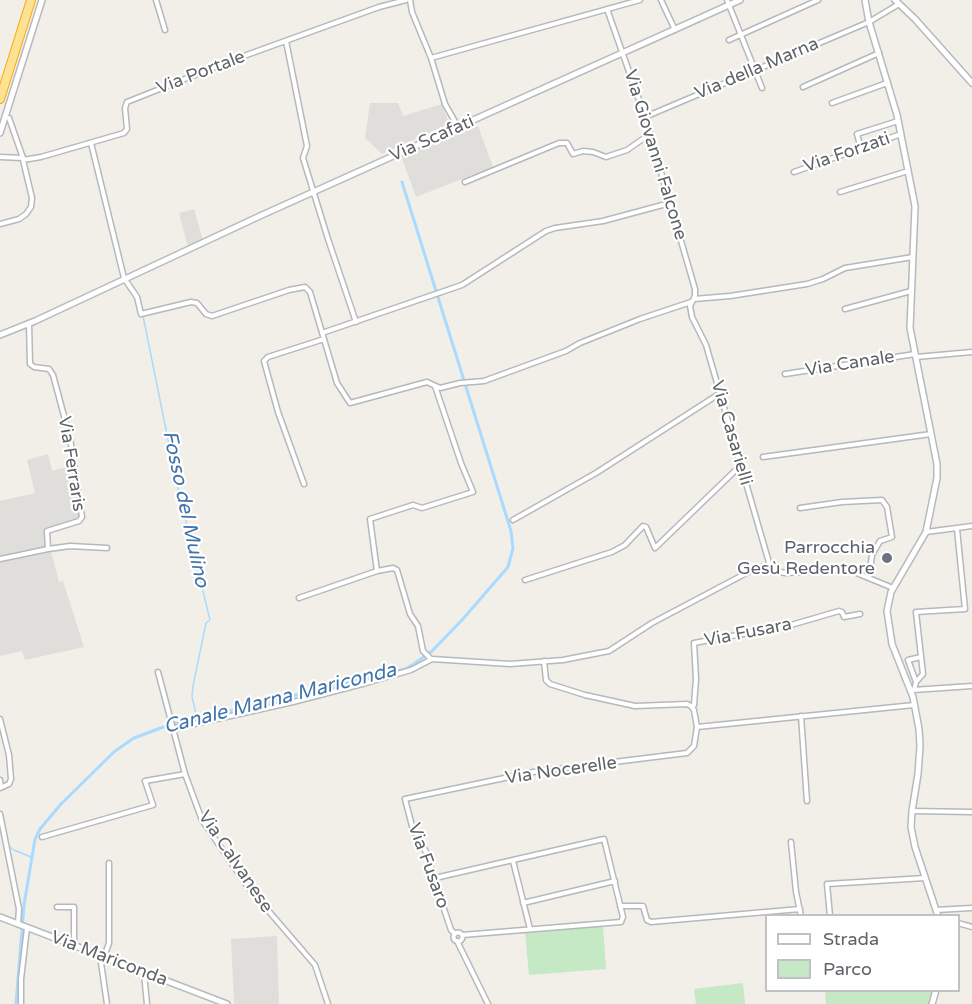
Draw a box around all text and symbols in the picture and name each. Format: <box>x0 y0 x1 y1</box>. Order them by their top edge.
street label: Via della Marna <box>692 33 822 105</box>
street label: Via Portale <box>154 46 248 100</box>
street label: Via Giovanni Falcone <box>619 67 691 243</box>
street label: Via Scafati <box>386 111 478 167</box>
street label: Via Forzati <box>801 128 893 178</box>
street label: Via Canale <box>804 346 896 382</box>
street label: Via Casarielli <box>706 378 756 488</box>
street label: Via Ferraris <box>53 415 89 513</box>
water label: Fosso del Mulino <box>157 428 213 590</box>
place label: Parrocchia Gesù Redentore <box>737 537 875 580</box>
marker: Parrocchia Gesù Redentore <box>880 551 894 565</box>
street label: Via Fusara <box>702 614 794 652</box>
water label: Canale Marna Mariconda <box>161 658 399 740</box>
street label: Via Nocerelle <box>504 752 618 790</box>
street label: Via Calvanese <box>193 807 277 917</box>
street label: Via Fusaro <box>403 820 453 912</box>
legend <box>765 914 960 992</box>
street label: Via Mariconda <box>48 927 170 991</box>
text: Strada <box>823 928 879 950</box>
text: Parco <box>823 958 872 980</box>

